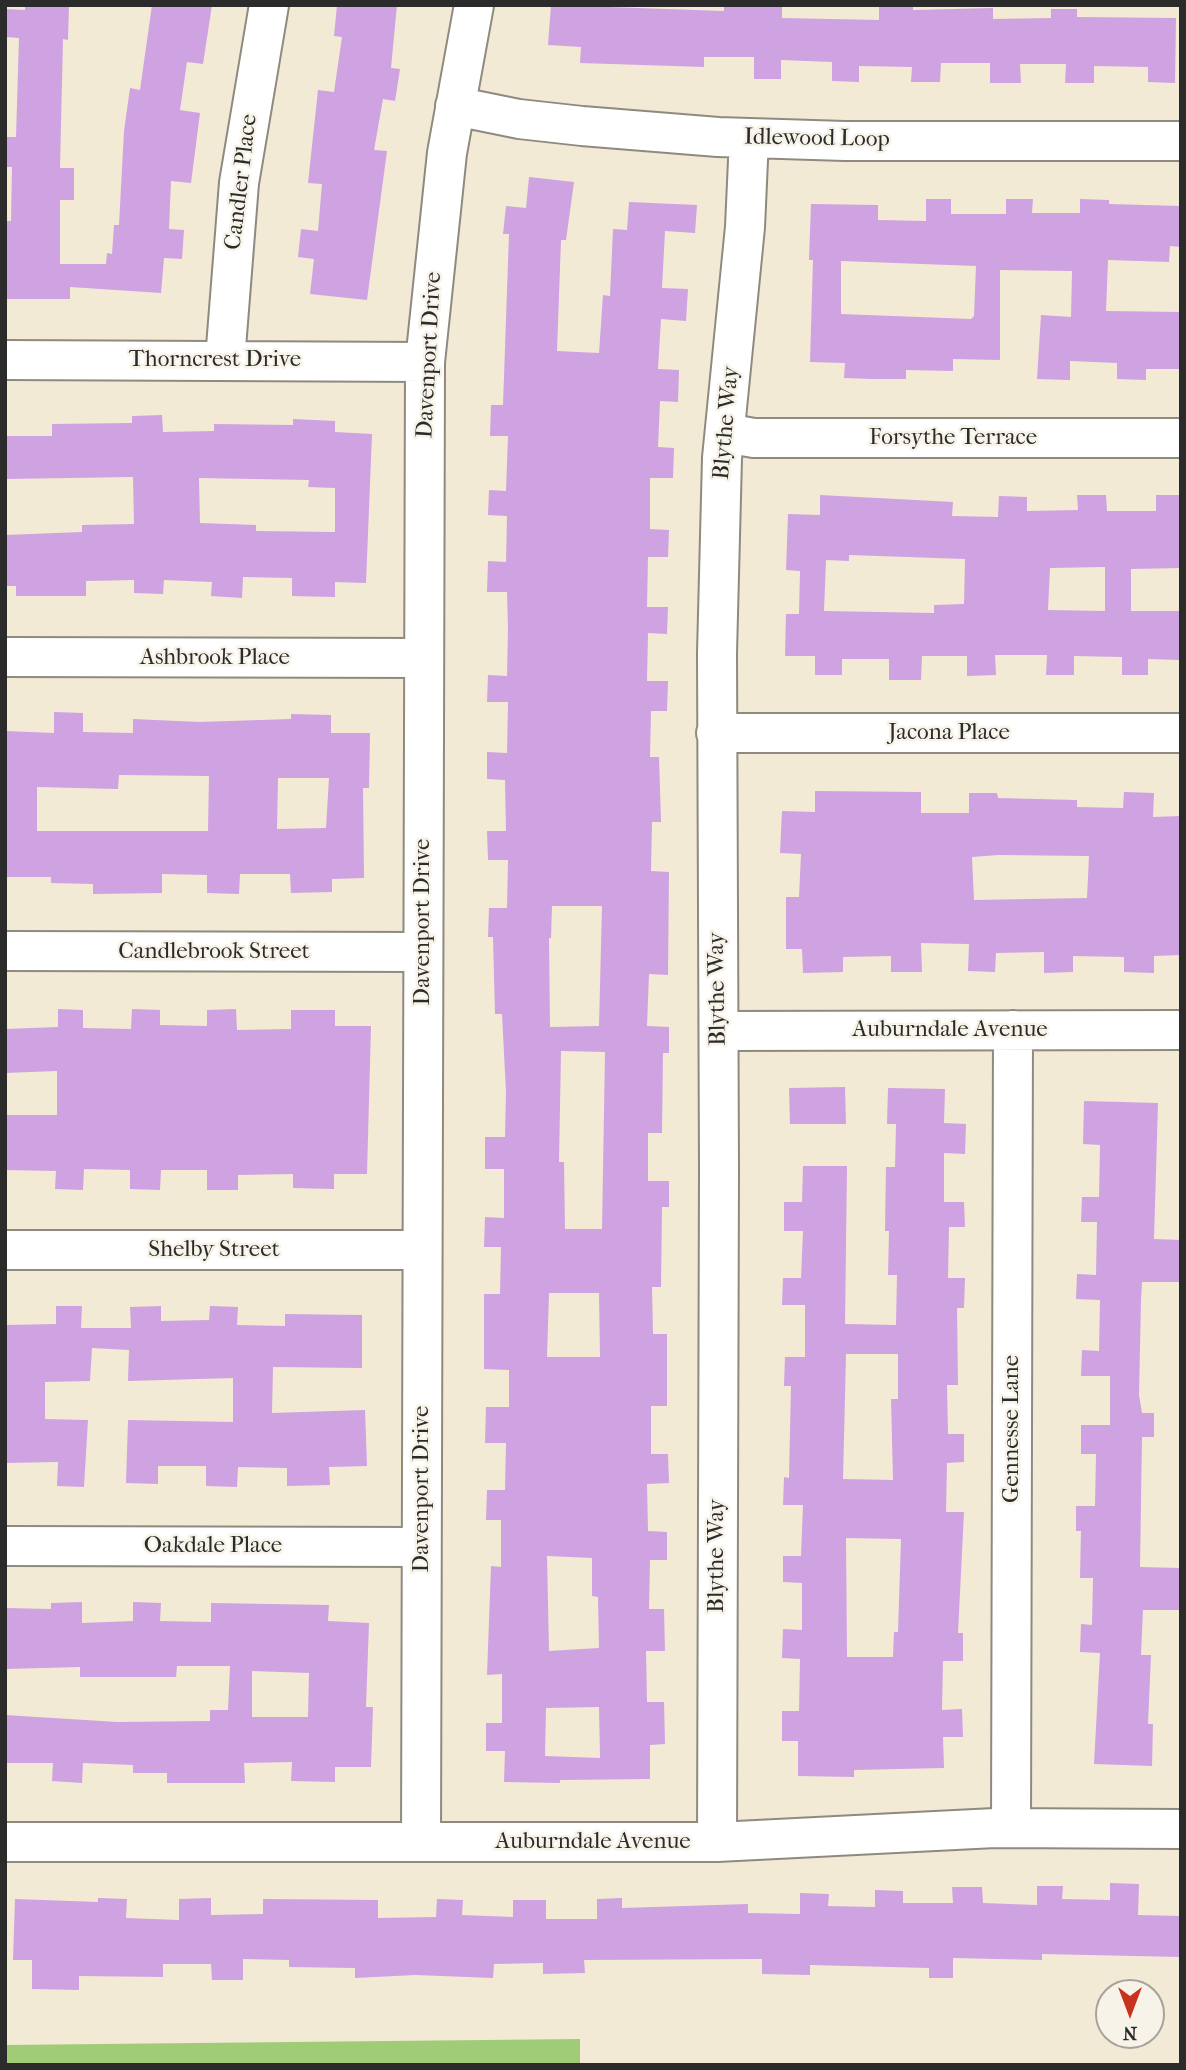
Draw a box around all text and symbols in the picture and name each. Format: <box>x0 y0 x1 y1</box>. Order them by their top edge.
street label: Candler Place <box>220 113 264 251</box>
street label: Idlewood Loop <box>744 124 890 154</box>
street label: Davenport Drive <box>412 271 448 439</box>
street label: Thorncrest Drive <box>129 346 301 374</box>
street label: Blythe Way <box>708 365 746 481</box>
street label: Forsythe Terrace <box>869 424 1037 452</box>
street label: Ashbrook Place <box>140 644 290 672</box>
street label: Jacona Place <box>888 719 1010 747</box>
street label: Davenport Drive <box>409 839 437 1005</box>
street label: Blythe Way <box>703 932 733 1046</box>
street label: Candlebrook Street <box>118 938 310 966</box>
street label: Auburndale Avenue <box>852 1016 1048 1044</box>
street label: Shelby Street <box>148 1236 280 1264</box>
street label: Gennesse Lane <box>998 1355 1026 1503</box>
street label: Davenport Drive <box>408 1406 436 1572</box>
street label: Blythe Way <box>703 1499 731 1613</box>
street label: Oakdale Place <box>144 1532 282 1560</box>
street label: Auburndale Avenue <box>495 1828 691 1856</box>
north arrow <box>1095 1979 1165 2049</box>
text: N <box>1123 2022 1137 2044</box>

